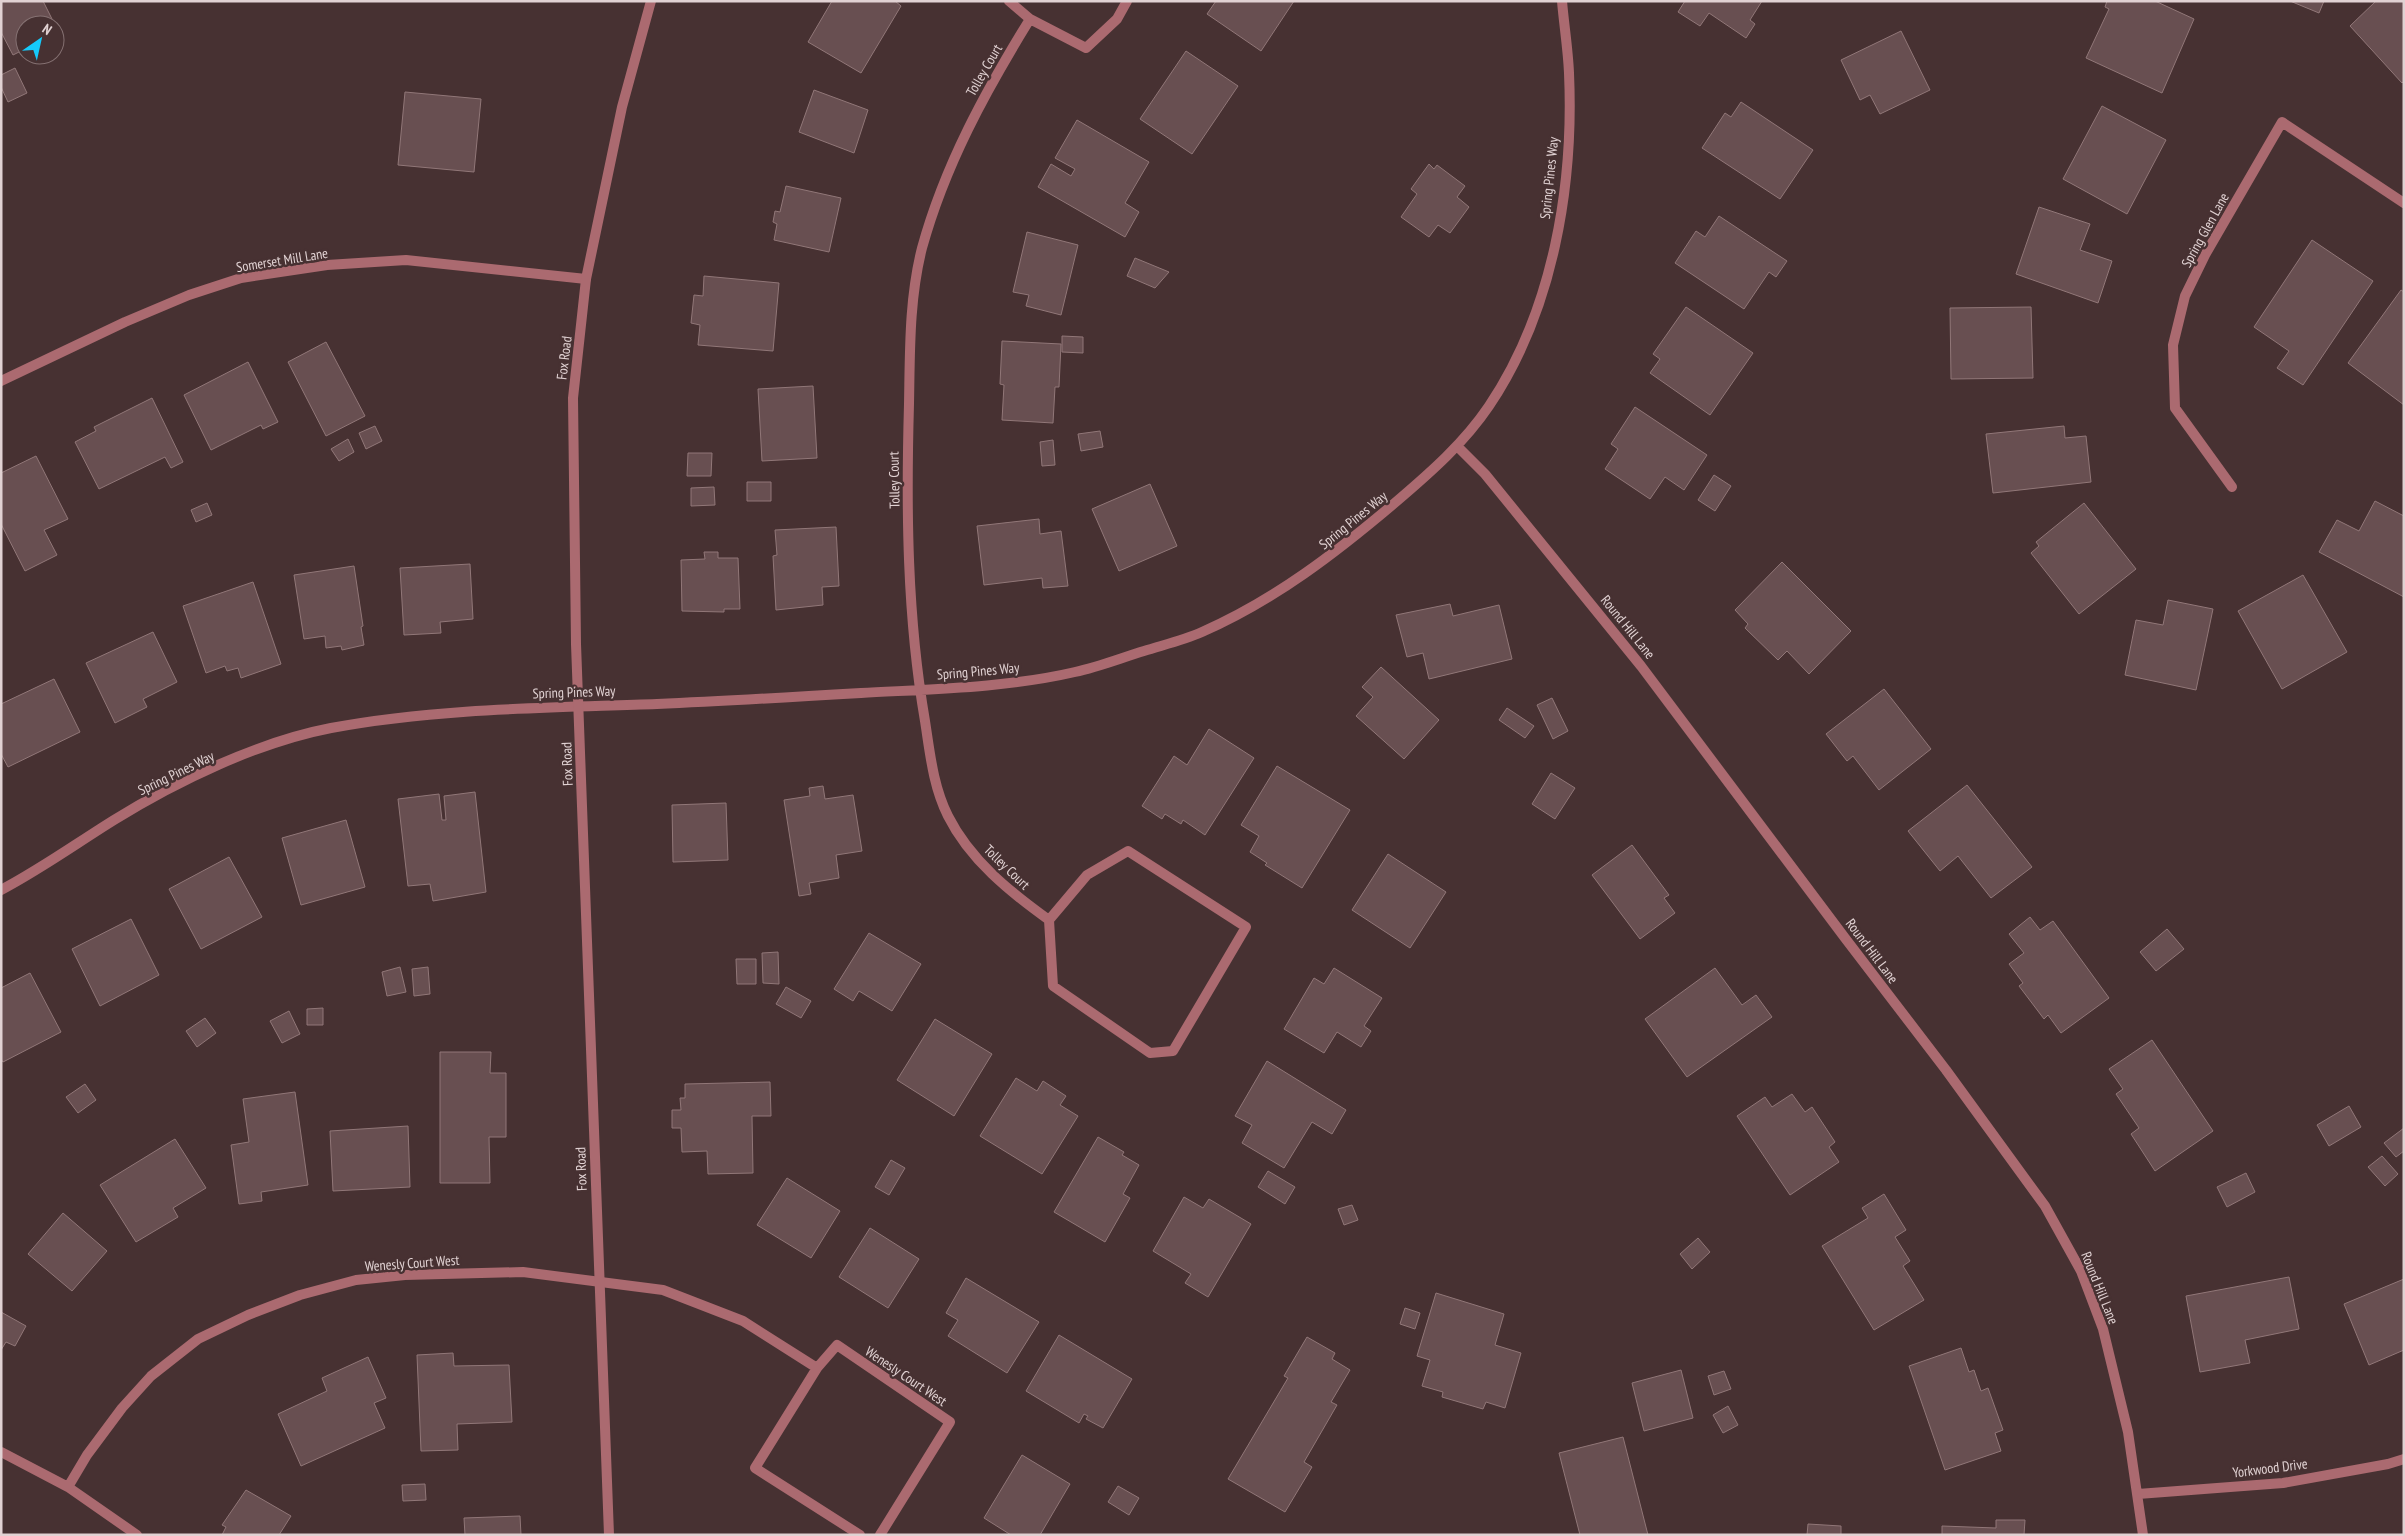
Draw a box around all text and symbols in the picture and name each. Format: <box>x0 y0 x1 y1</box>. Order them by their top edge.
north arrow <box>15 15 65 65</box>
text: N <box>39 20 55 39</box>
street label: Tolley Court <box>962 41 1006 99</box>
street label: Spring Pines Way <box>1536 135 1562 220</box>
street label: Spring Glen Lane <box>2177 189 2233 270</box>
street label: Somerset Mill Lane <box>235 244 329 276</box>
street label: Fox Road <box>552 335 576 381</box>
street label: Tolley Court <box>885 451 903 509</box>
street label: Spring Pines Way <box>1315 487 1391 553</box>
street label: Round Hill Lane <box>1597 592 1659 663</box>
street label: Spring Pines Way <box>936 658 1021 684</box>
street label: Spring Pines Way <box>532 682 616 702</box>
street label: Fox Road <box>557 742 577 786</box>
street label: Spring Pines Way <box>135 746 218 799</box>
street label: Tolley Court <box>980 841 1034 893</box>
street label: Round Hill Lane <box>1842 915 1902 987</box>
street label: Fox Road <box>571 1147 591 1191</box>
street label: Round Hill Lane <box>2077 1249 2123 1327</box>
street label: Wenesly Court West <box>364 1251 460 1275</box>
street label: Wenesly Court West <box>862 1342 950 1410</box>
street label: Yorkwood Drive <box>2231 1454 2309 1482</box>

